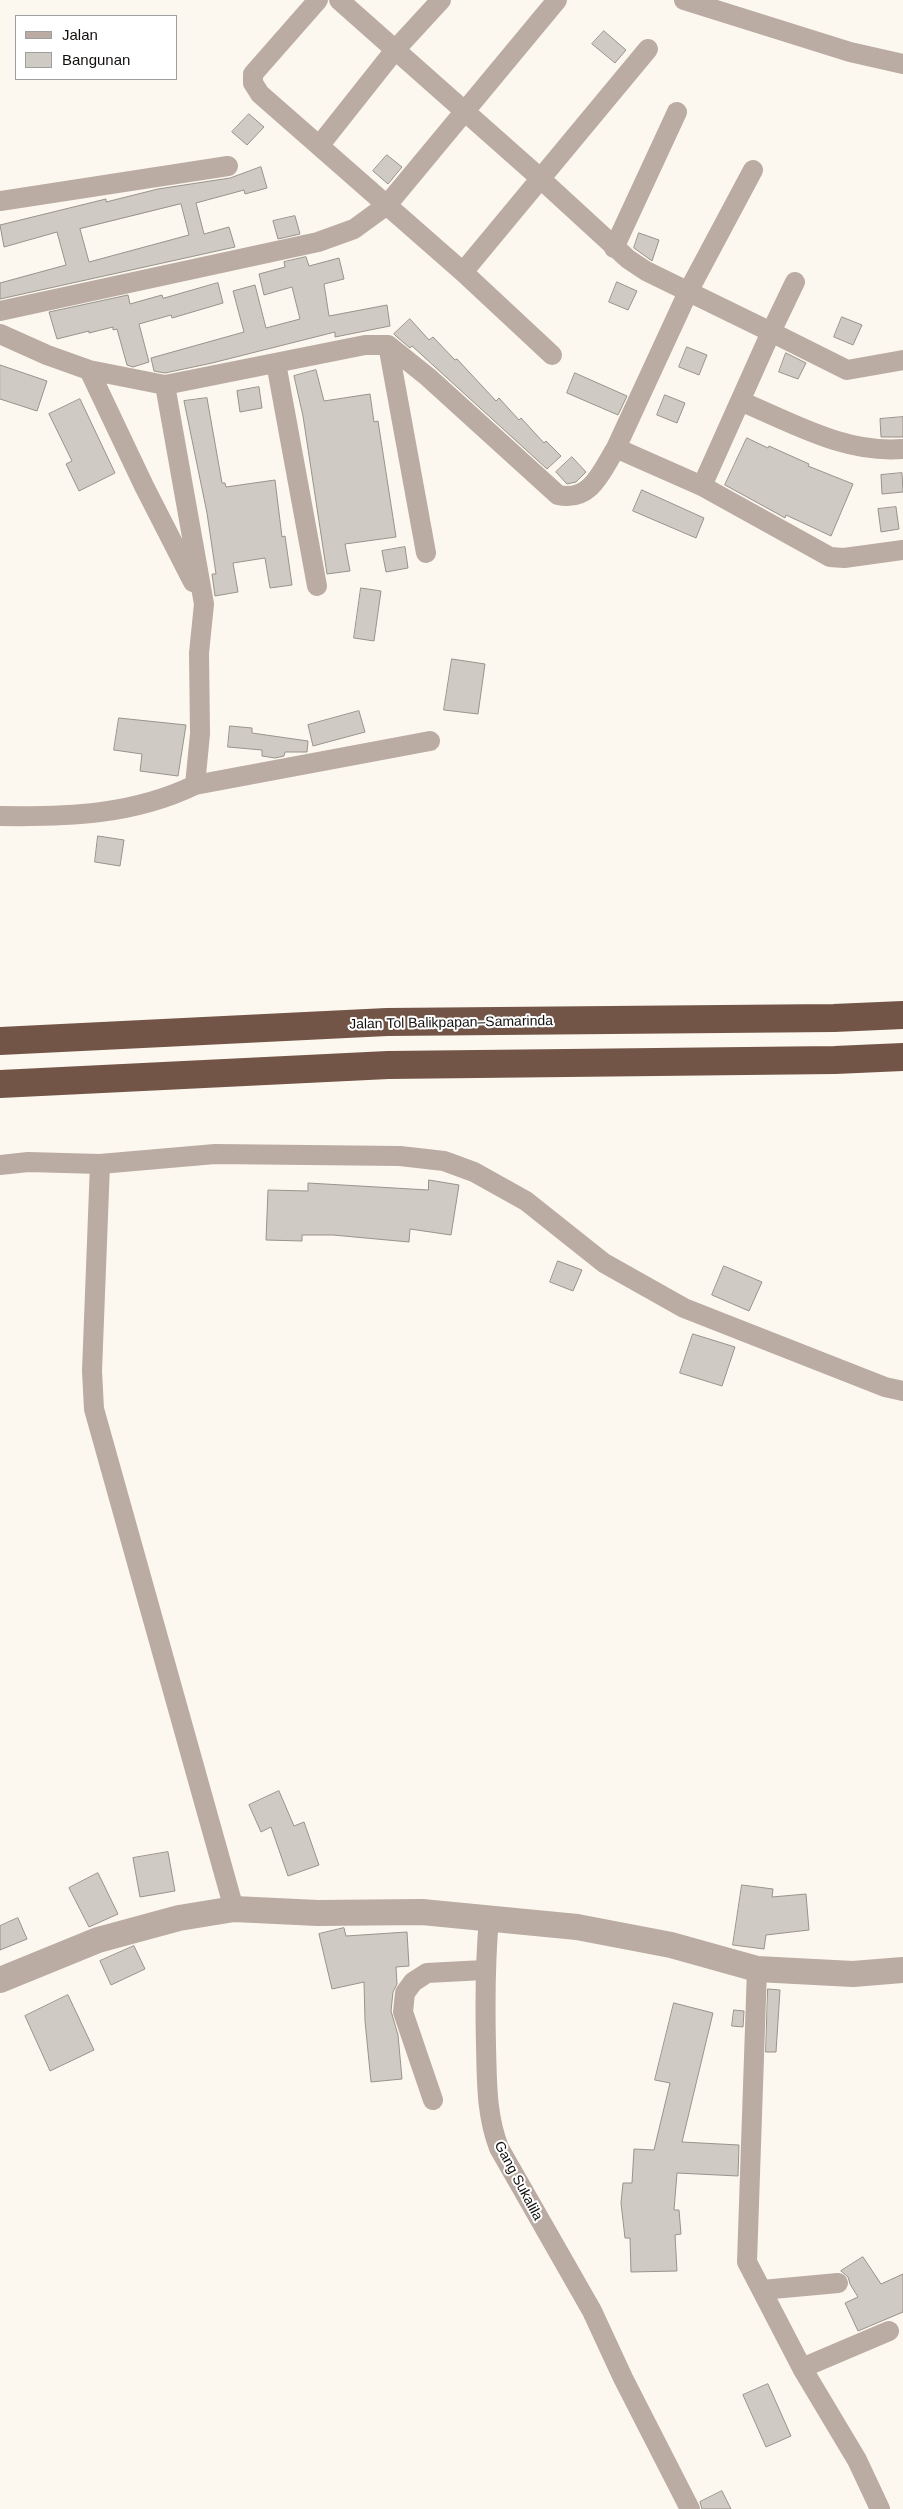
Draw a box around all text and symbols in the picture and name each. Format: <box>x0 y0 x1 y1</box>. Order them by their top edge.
legend <box>15 15 178 80</box>
text: Jalan <box>62 26 98 43</box>
text: Bangunan <box>62 51 130 68</box>
street label: Jalan Tol Balikpapan–Samarinda <box>349 1013 553 1033</box>
street label: Gang Sukalila <box>490 2139 546 2223</box>

